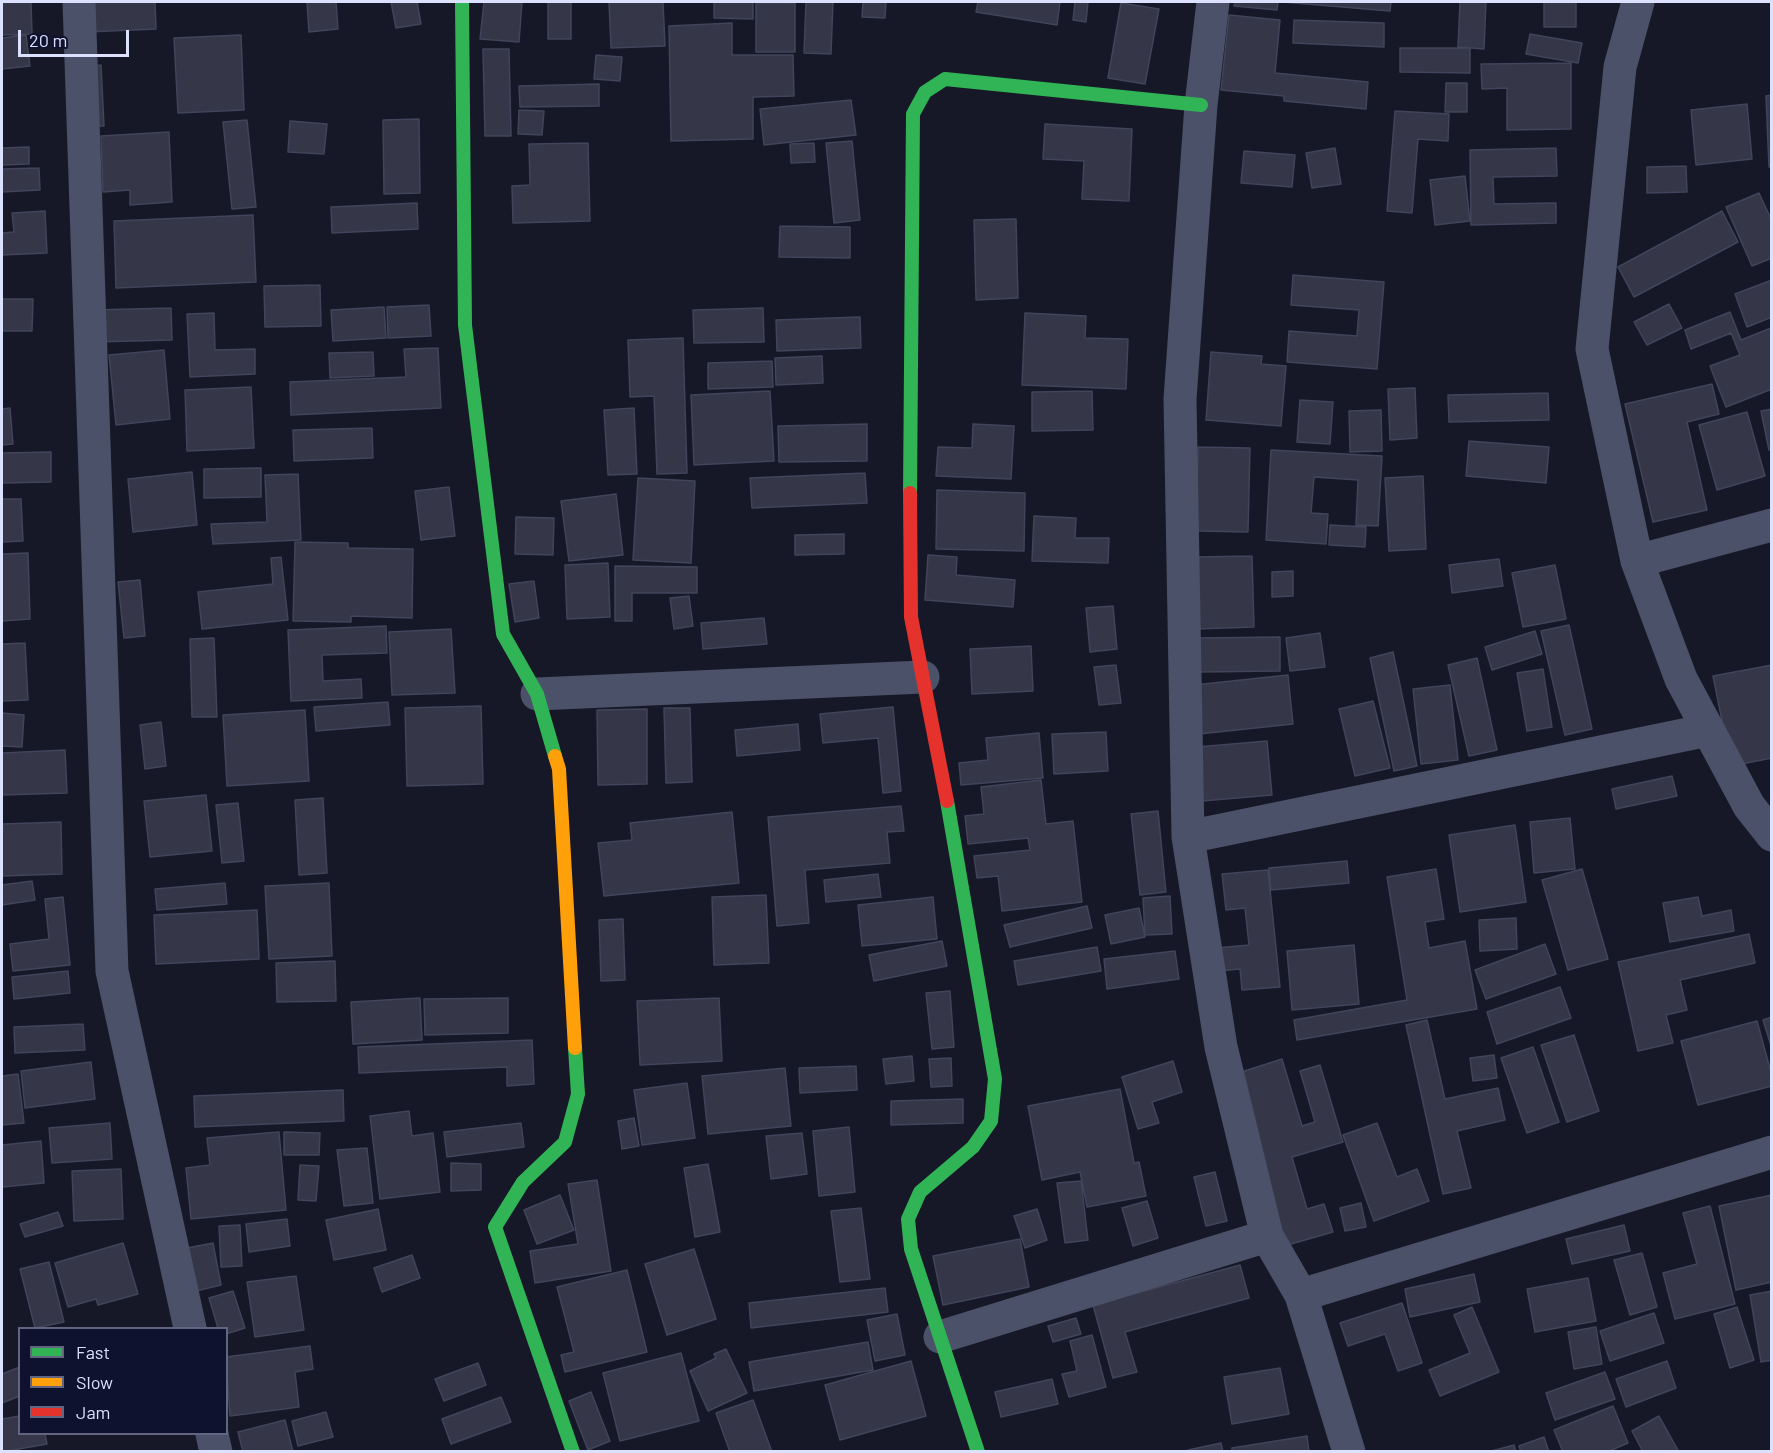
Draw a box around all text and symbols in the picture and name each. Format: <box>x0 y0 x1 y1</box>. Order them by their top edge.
scale bar <box>21 18 132 56</box>
text: 20 m <box>29 29 67 51</box>
legend <box>18 1327 228 1435</box>
text: Fast <box>76 1341 110 1363</box>
text: Slow <box>76 1371 113 1393</box>
text: Jam <box>76 1401 110 1423</box>

